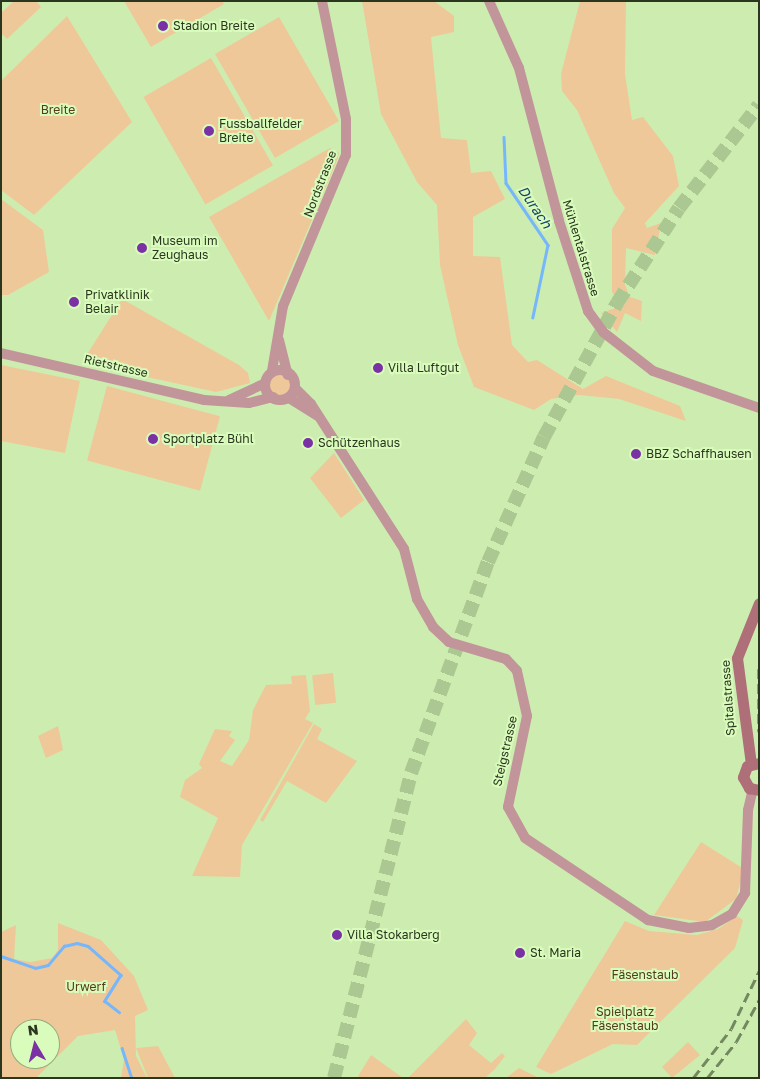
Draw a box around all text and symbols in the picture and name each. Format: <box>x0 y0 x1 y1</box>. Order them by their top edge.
place label: Stadion Breite <box>173 19 255 33</box>
marker: Stadion Breite <box>157 20 169 32</box>
park label: Breite <box>41 103 75 117</box>
place label: Fussballfelder Breite <box>219 117 302 145</box>
marker: Fussballfelder Breite <box>203 125 215 137</box>
street label: Nordstrasse <box>301 149 339 219</box>
water label: Durach <box>515 183 555 231</box>
street label: Mühlentalstrasse <box>559 198 603 298</box>
place label: Museum im Zeughaus <box>152 234 218 262</box>
marker: Museum im Zeughaus <box>136 242 148 254</box>
place label: Privatklinik Belair <box>85 288 150 316</box>
marker: Privatklinik Belair <box>67 295 81 309</box>
street label: Rietstrasse <box>83 352 149 380</box>
place label: Villa Luftgut <box>388 361 459 375</box>
marker: Villa Luftgut <box>372 362 384 374</box>
place label: Sportplatz Bühl <box>163 432 254 446</box>
marker: Sportplatz Bühl <box>147 433 159 445</box>
place label: Schützenhaus <box>318 436 400 450</box>
marker: Schützenhaus <box>302 437 314 449</box>
place label: BBZ Schaffhausen <box>646 447 752 461</box>
marker: BBZ Schaffhausen <box>630 448 642 460</box>
street label: Spitalstrasse <box>718 660 738 736</box>
street label: Steigstrasse <box>490 714 520 788</box>
place label: Villa Stokarberg <box>347 928 440 942</box>
marker: Villa Stokarberg <box>331 929 343 941</box>
place label: St. Maria <box>530 946 581 960</box>
marker: St. Maria <box>514 947 526 959</box>
park label: Fäsenstaub <box>612 968 678 982</box>
park label: Urwerf <box>66 980 106 994</box>
park label: Spielplatz Fäsenstaub <box>592 1005 658 1033</box>
north arrow <box>10 1019 60 1069</box>
text: N <box>27 1020 39 1039</box>

